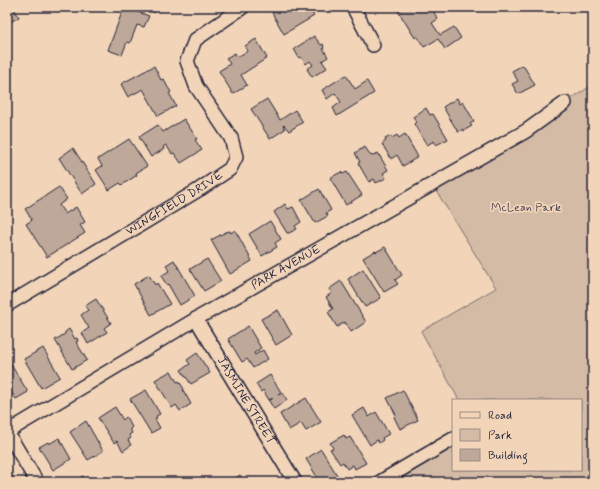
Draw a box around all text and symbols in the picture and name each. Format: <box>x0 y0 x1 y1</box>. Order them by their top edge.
street label: WINGFIELD DRIVE <box>123 167 227 240</box>
park label: McLean Park <box>491 200 561 216</box>
street label: PARK AVENUE <box>248 241 324 294</box>
street label: JASMINE STREET <box>213 354 279 449</box>
legend <box>452 399 582 471</box>
text: Road <box>488 408 512 424</box>
text: Park <box>488 428 512 444</box>
text: Building <box>488 448 528 465</box>

